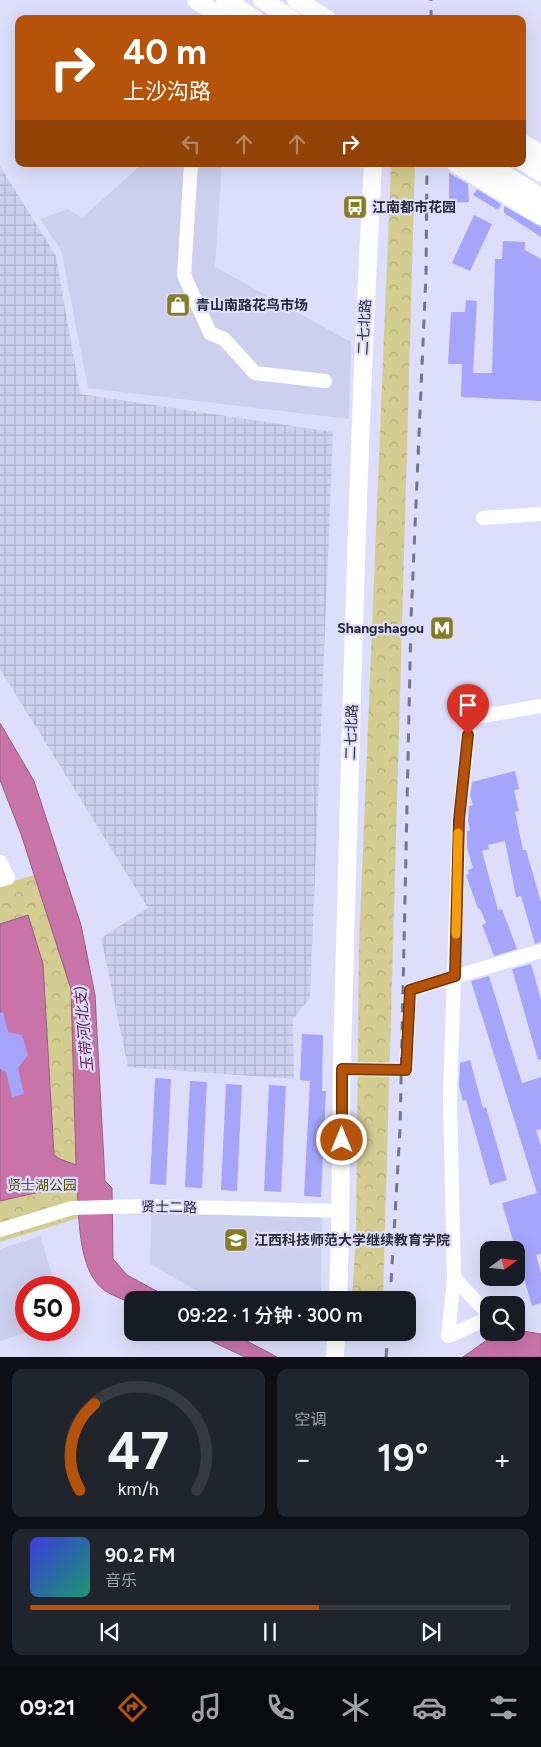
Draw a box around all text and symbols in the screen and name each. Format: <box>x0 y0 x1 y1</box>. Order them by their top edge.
text: 40 m <box>123 31 207 73</box>
icon: right <box>40 35 105 100</box>
text: 上沙沟路 <box>123 78 211 105</box>
icon: left <box>177 130 205 158</box>
icon: ahead <box>230 130 258 158</box>
icon: ahead <box>283 130 311 158</box>
icon: right <box>336 130 364 158</box>
bus stop icon: 江南都市花园 <box>342 194 368 220</box>
place label: 江南都市花园 <box>372 199 456 216</box>
shop icon: 青山南路花鸟市场 <box>165 292 191 318</box>
place label: 青山南路花鸟市场 <box>196 297 308 314</box>
street label: 二七北路 <box>355 299 374 355</box>
metro station icon: Shangshagou <box>429 615 455 641</box>
place label: Shangshagou <box>337 620 424 637</box>
pin <box>447 684 489 735</box>
icon: arrive <box>454 691 482 719</box>
street label: 二七北路 <box>342 704 361 760</box>
water label: 玉带河(北支) <box>71 986 97 1072</box>
position arrow <box>315 1113 367 1165</box>
park label: 贤士湖公园 <box>7 1177 77 1194</box>
street label: 贤士二路 <box>141 1199 197 1216</box>
school or university icon: 江西科技师范大学继续教育学院 <box>223 1227 249 1253</box>
place label: 江西科技师范大学继续教育学院 <box>254 1232 450 1249</box>
north arrow <box>480 1241 525 1286</box>
map controls <box>480 1241 525 1341</box>
speed limit sign: 50 <box>15 1276 80 1341</box>
button: search <box>480 1296 525 1341</box>
text: 09:22 · 1 分钟 · 300 m <box>178 1304 362 1327</box>
text: 空调 <box>295 1410 327 1429</box>
text: 47 <box>107 1420 169 1482</box>
text: 19° <box>377 1435 429 1481</box>
text: − <box>295 1442 312 1476</box>
text: + <box>494 1442 511 1476</box>
text: km/h <box>118 1478 159 1499</box>
text: 90.2 FM <box>105 1544 175 1567</box>
text: 音乐 <box>105 1571 137 1590</box>
icon: previous <box>96 1618 124 1646</box>
icon: pause <box>256 1618 284 1646</box>
icon: next <box>417 1618 445 1646</box>
icon: directions <box>115 1690 150 1725</box>
icon: music <box>189 1690 224 1725</box>
icon: phone <box>263 1690 298 1725</box>
icon: climate <box>338 1690 373 1725</box>
icon: car <box>412 1690 447 1725</box>
icon: filters <box>486 1690 521 1725</box>
text: 09:21 <box>20 1694 75 1721</box>

